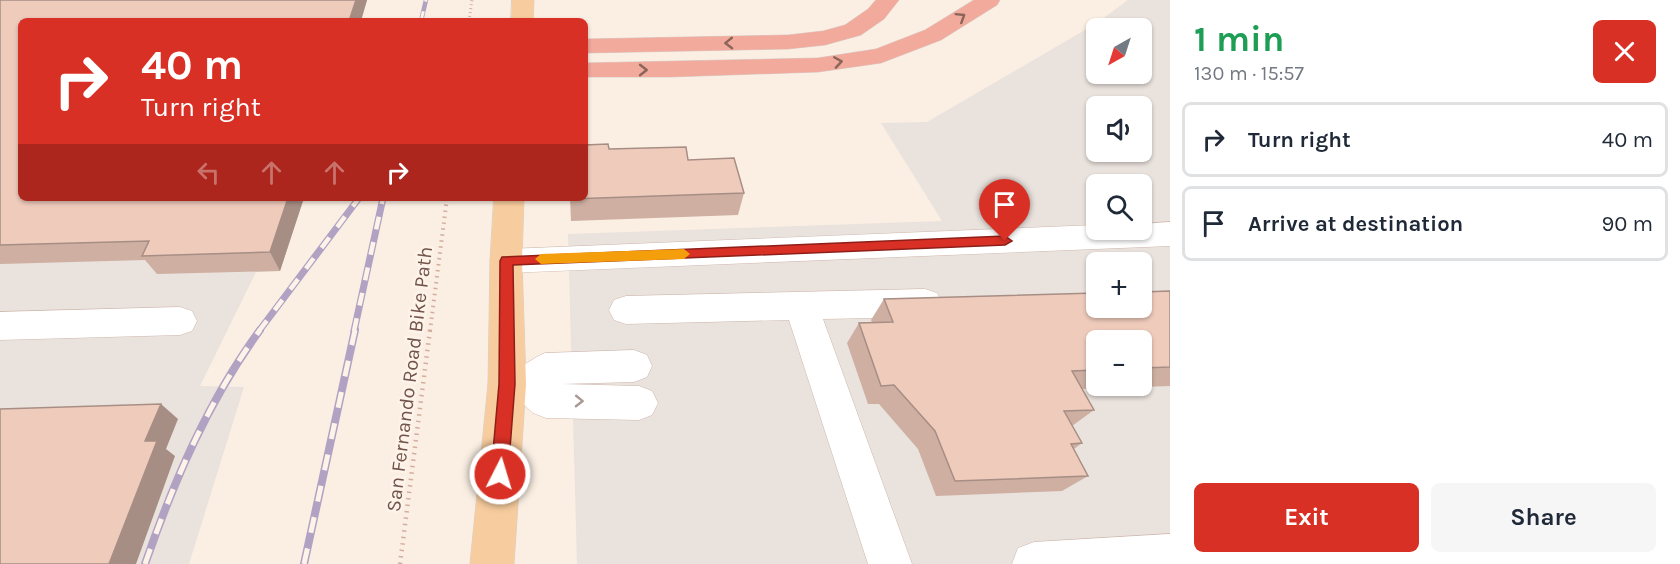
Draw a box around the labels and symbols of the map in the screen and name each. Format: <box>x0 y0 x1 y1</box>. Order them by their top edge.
one-way arrow <box>955 13 965 25</box>
north arrow <box>1086 18 1152 84</box>
one-way arrow <box>725 37 734 49</box>
one-way arrow <box>834 57 843 69</box>
one-way arrow <box>639 64 648 76</box>
pin <box>979 179 1030 241</box>
street label: San Fernando Road Bike Path <box>382 245 437 513</box>
one-way arrow <box>574 395 583 408</box>
position arrow <box>468 442 532 506</box>

